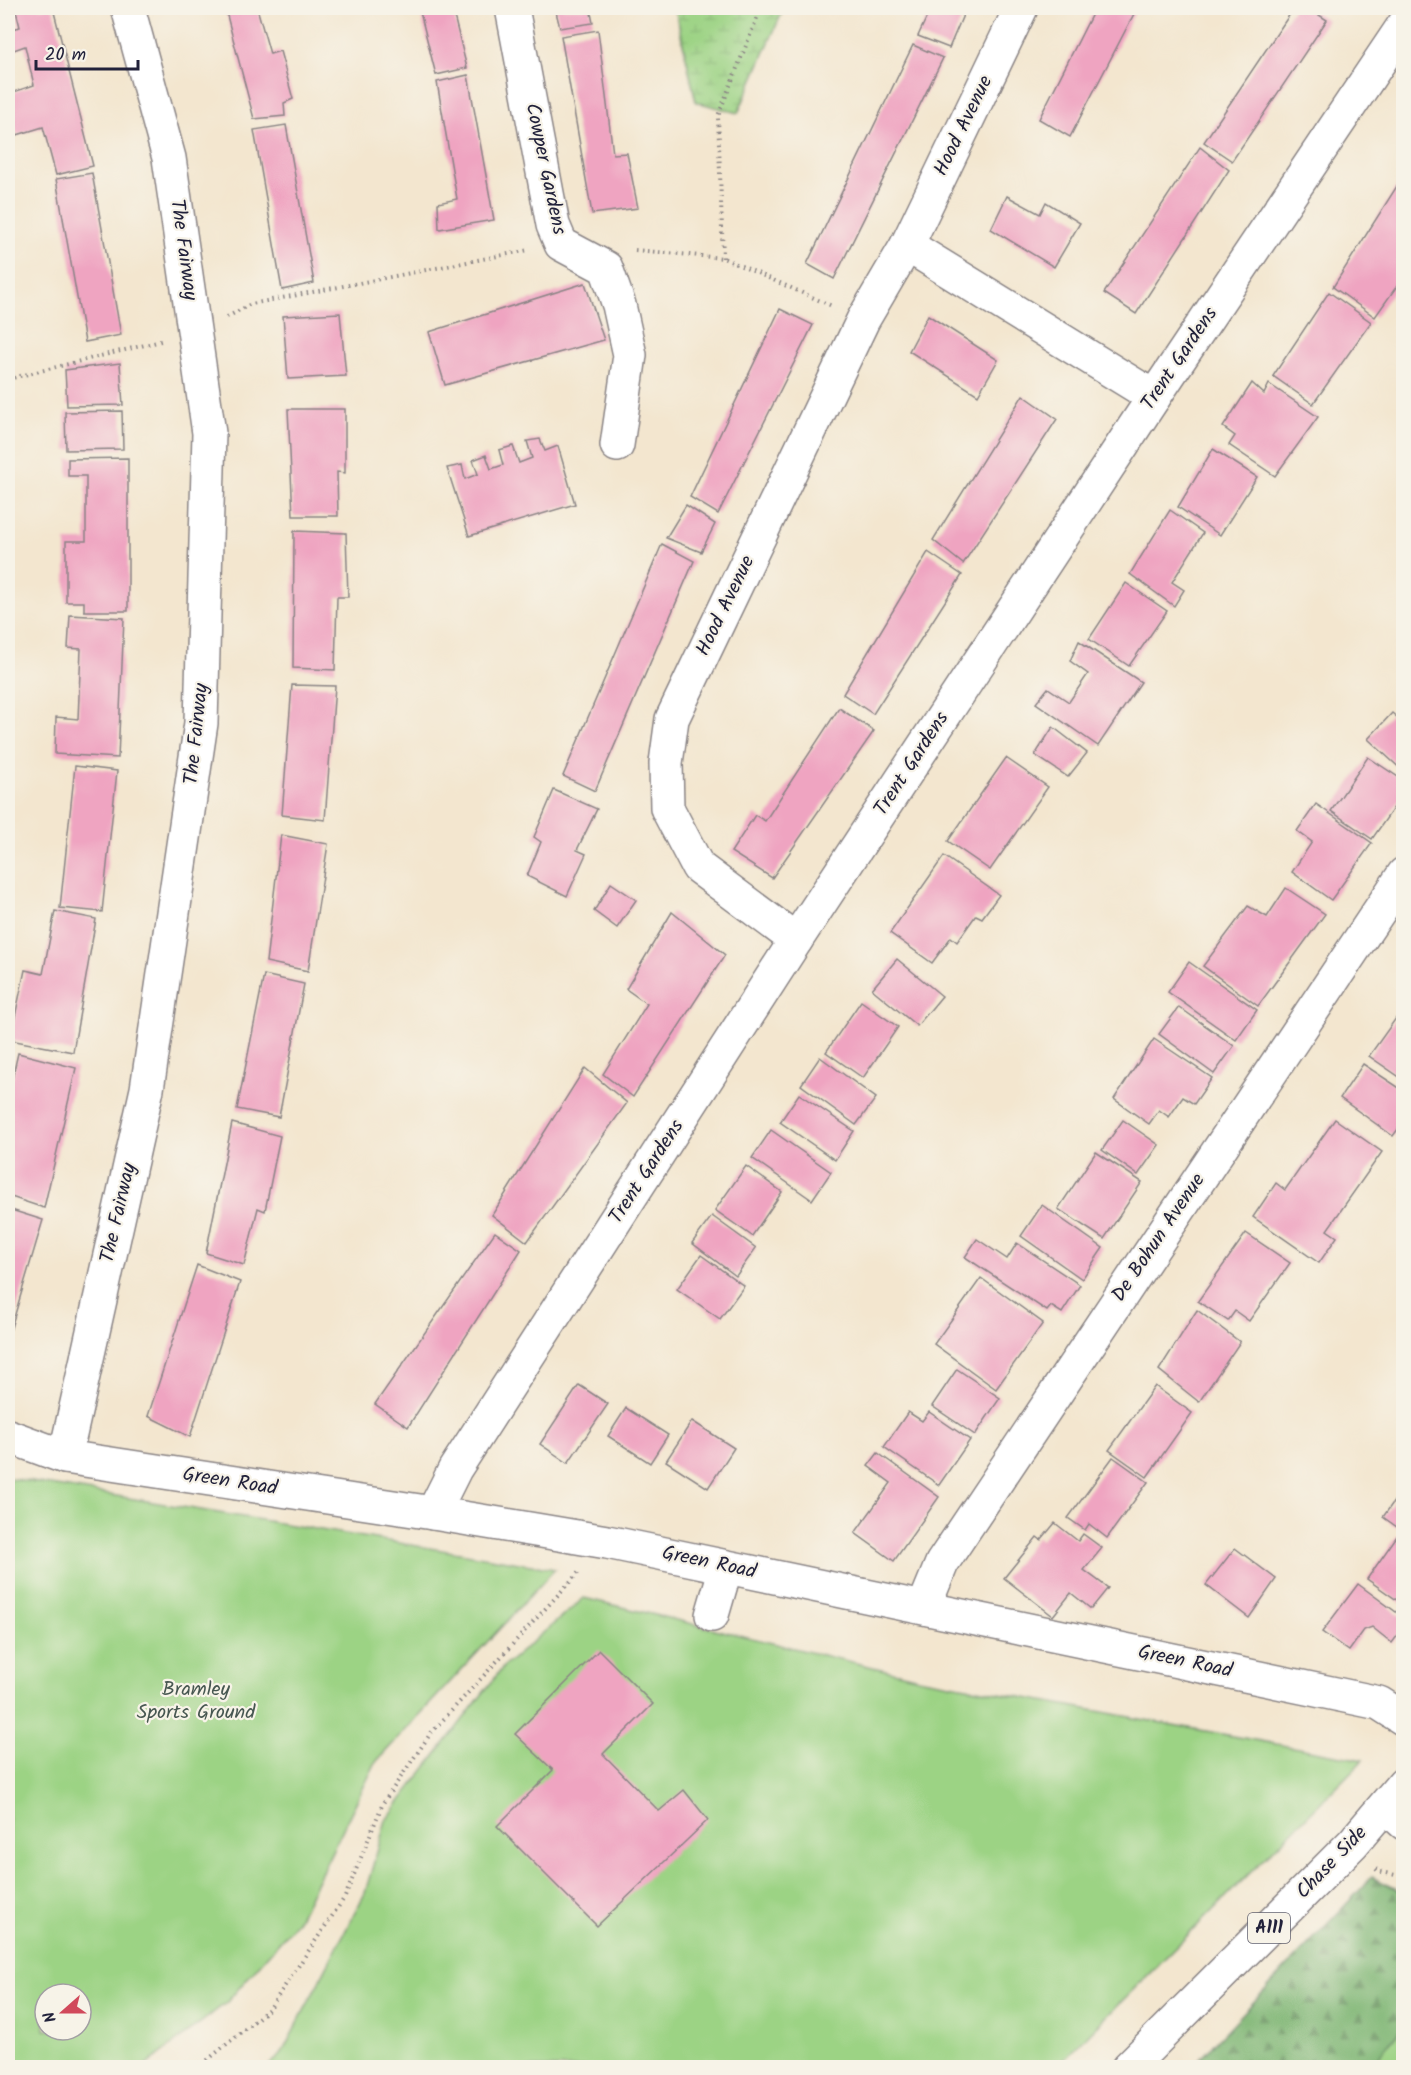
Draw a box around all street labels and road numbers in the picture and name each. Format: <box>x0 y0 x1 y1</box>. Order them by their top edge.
street label: Hood Avenue <box>926 70 1002 182</box>
street label: Cowper Gardens <box>515 100 575 238</box>
street label: The Fairway <box>160 197 206 303</box>
street label: Trent Gardens <box>1133 300 1227 417</box>
street label: Hood Avenue <box>688 550 764 662</box>
street label: The Fairway <box>176 681 218 786</box>
street label: Trent Gardens <box>866 705 958 823</box>
street label: Trent Gardens <box>601 1113 693 1231</box>
street label: The Fairway <box>92 1159 146 1266</box>
street label: De Bohun Avenue <box>1104 1167 1214 1309</box>
street label: Green Road <box>180 1459 281 1505</box>
street label: Green Road <box>659 1537 760 1589</box>
street label: Green Road <box>1135 1636 1236 1688</box>
street label: Chase Side <box>1289 1819 1375 1907</box>
road number: A111 <box>1248 1913 1290 1943</box>

